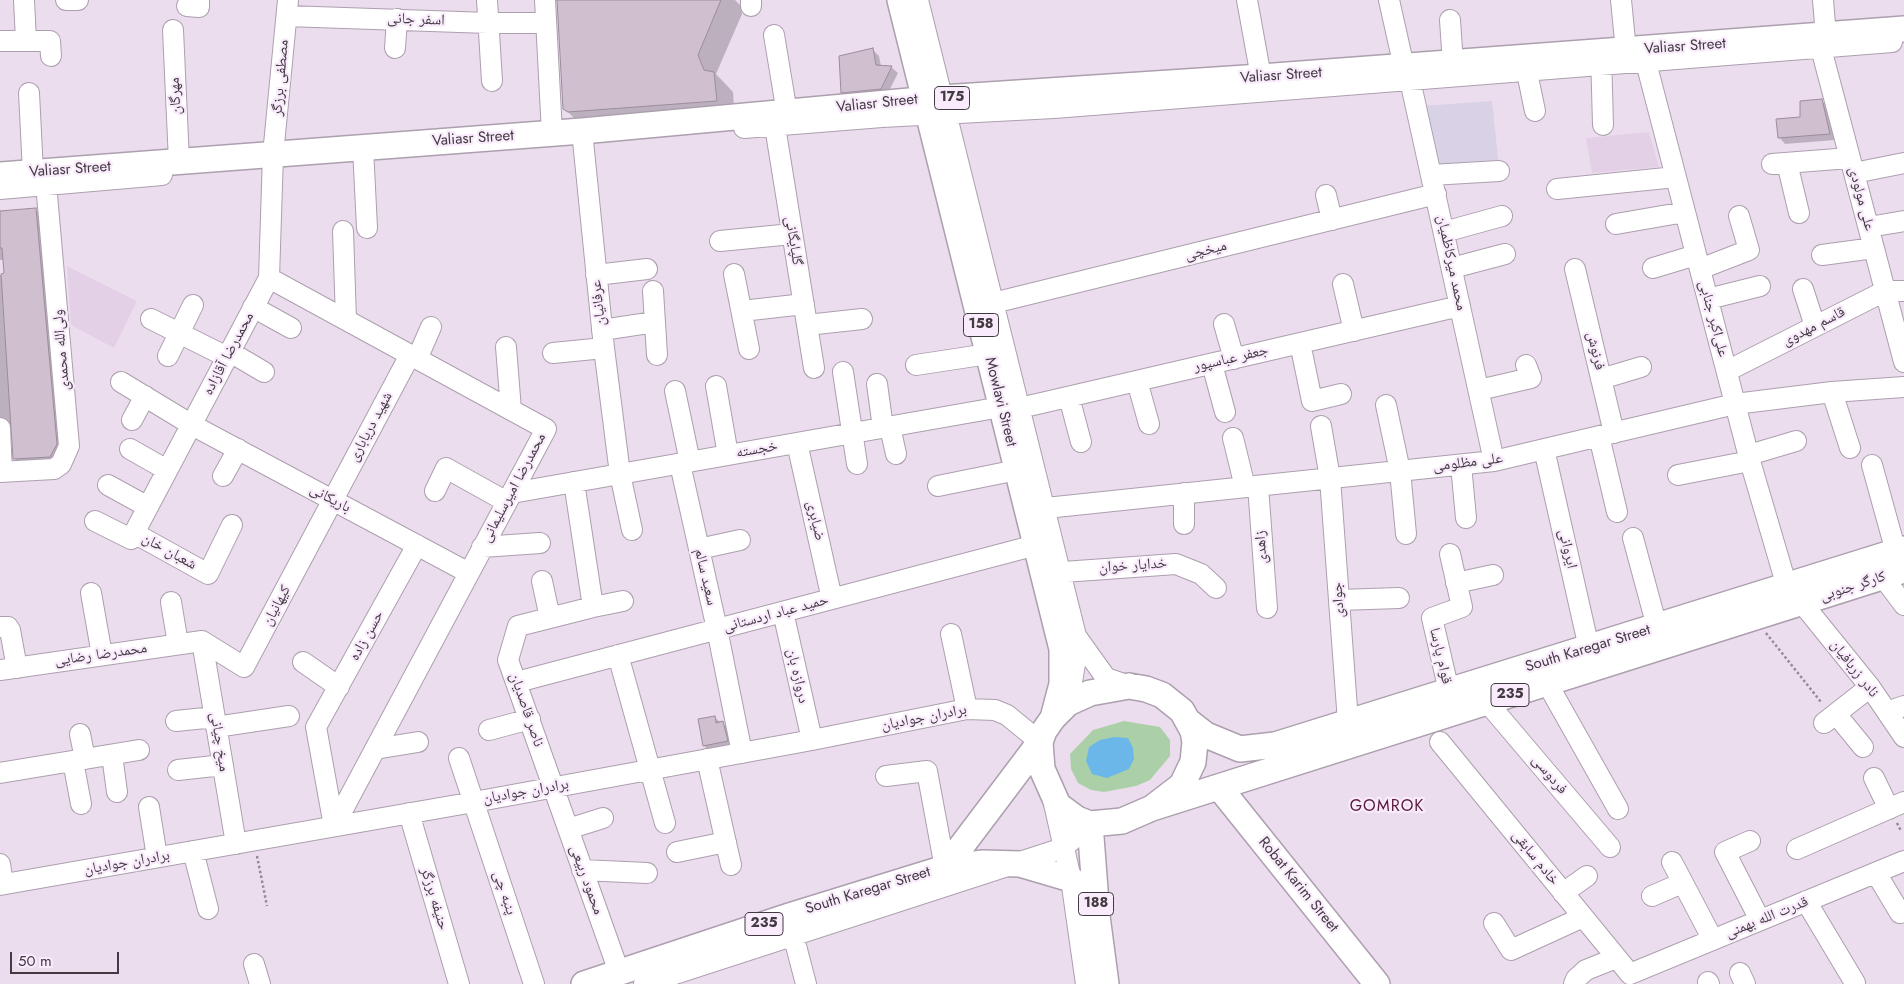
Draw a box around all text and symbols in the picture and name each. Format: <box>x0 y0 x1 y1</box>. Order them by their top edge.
street label: اسفر جانی <box>387 10 445 30</box>
street label: Valiasr Street <box>1644 35 1726 59</box>
street label: مصطفی برزگر <box>269 39 293 117</box>
street label: Valiasr Street <box>1240 64 1322 88</box>
street label: مهرگان <box>166 77 186 115</box>
road number: 175 <box>934 86 970 110</box>
street label: Valiasr Street <box>835 91 919 117</box>
street label: Valiasr Street <box>432 127 514 151</box>
street label: Valiasr Street <box>29 158 111 182</box>
street label: علی مولودی <box>1844 165 1878 233</box>
street label: محمد میرکاظمیان <box>1432 214 1470 312</box>
street label: گلپایگانی <box>780 215 806 267</box>
street label: میخچی <box>1183 237 1229 265</box>
street label: عرفانیان <box>588 279 610 327</box>
street label: علی‌اکبر جنابی <box>1694 279 1732 359</box>
street label: قاسم مهدوی <box>1779 303 1849 351</box>
street label: ولی‌الله محمدی <box>49 309 75 391</box>
street label: محمدرضا آقازاده <box>200 309 258 399</box>
road number: 158 <box>964 314 998 336</box>
street label: فرنوش <box>1582 330 1608 372</box>
street label: جعفر عباسپور <box>1192 342 1270 376</box>
street label: Mowlavi Street <box>980 355 1020 449</box>
street label: شهید دریاباری <box>345 389 397 465</box>
street label: محمدرضا امیرسلیمانی <box>478 430 550 546</box>
street label: خجسته <box>735 438 779 462</box>
street label: علی مظلومی <box>1432 450 1504 476</box>
street label: باریکانی <box>306 481 354 517</box>
street label: ضیابری <box>802 499 828 543</box>
street label: ایروانی <box>1554 528 1580 570</box>
street label: شعبان خان <box>139 530 199 574</box>
street label: زاهدی <box>1252 530 1272 564</box>
street label: سعید سالم <box>690 547 720 607</box>
street label: خدایار خوان <box>1098 555 1168 577</box>
street label: کارگر جنوبی <box>1818 568 1888 606</box>
street label: جوادی <box>1329 582 1349 618</box>
street label: کیهانیان <box>259 583 295 629</box>
street label: حمید عباد اردستانی <box>721 591 831 637</box>
street label: حسن زاده <box>346 608 388 664</box>
street label: South Karegar Street <box>1523 621 1653 677</box>
street label: قوام پارسا <box>1425 626 1455 686</box>
street label: نادر زربافیان <box>1826 637 1882 701</box>
street label: محمدرضا رضایی <box>54 640 148 670</box>
street label: دروازه بان <box>782 647 812 705</box>
street label: ناصر قاصدیان <box>505 671 547 749</box>
road number: 235 <box>1491 684 1529 706</box>
street label: برادران جوادیان <box>880 701 968 735</box>
street label: میخ چیانی <box>205 711 233 773</box>
street label: فردوسی <box>1527 752 1571 798</box>
street label: برادران جوادیان <box>482 776 570 808</box>
district label: GOMROK <box>1349 797 1425 817</box>
street label: خادم سابقی <box>1507 827 1563 889</box>
street label: Robat Karim Street <box>1254 834 1342 936</box>
street label: محمود ربیعی <box>565 843 607 917</box>
street label: برادران جوادیان <box>83 847 171 879</box>
street label: South Karegar Street <box>803 863 933 919</box>
street label: حنیفه برزگر <box>416 865 452 933</box>
street label: پنبه چی <box>488 869 520 917</box>
road number: 188 <box>1078 892 1114 916</box>
street label: قدرت الله بهمنی <box>1723 893 1811 943</box>
road number: 235 <box>745 912 783 936</box>
scale bar <box>12 942 121 974</box>
text: 50 m <box>18 950 52 972</box>

